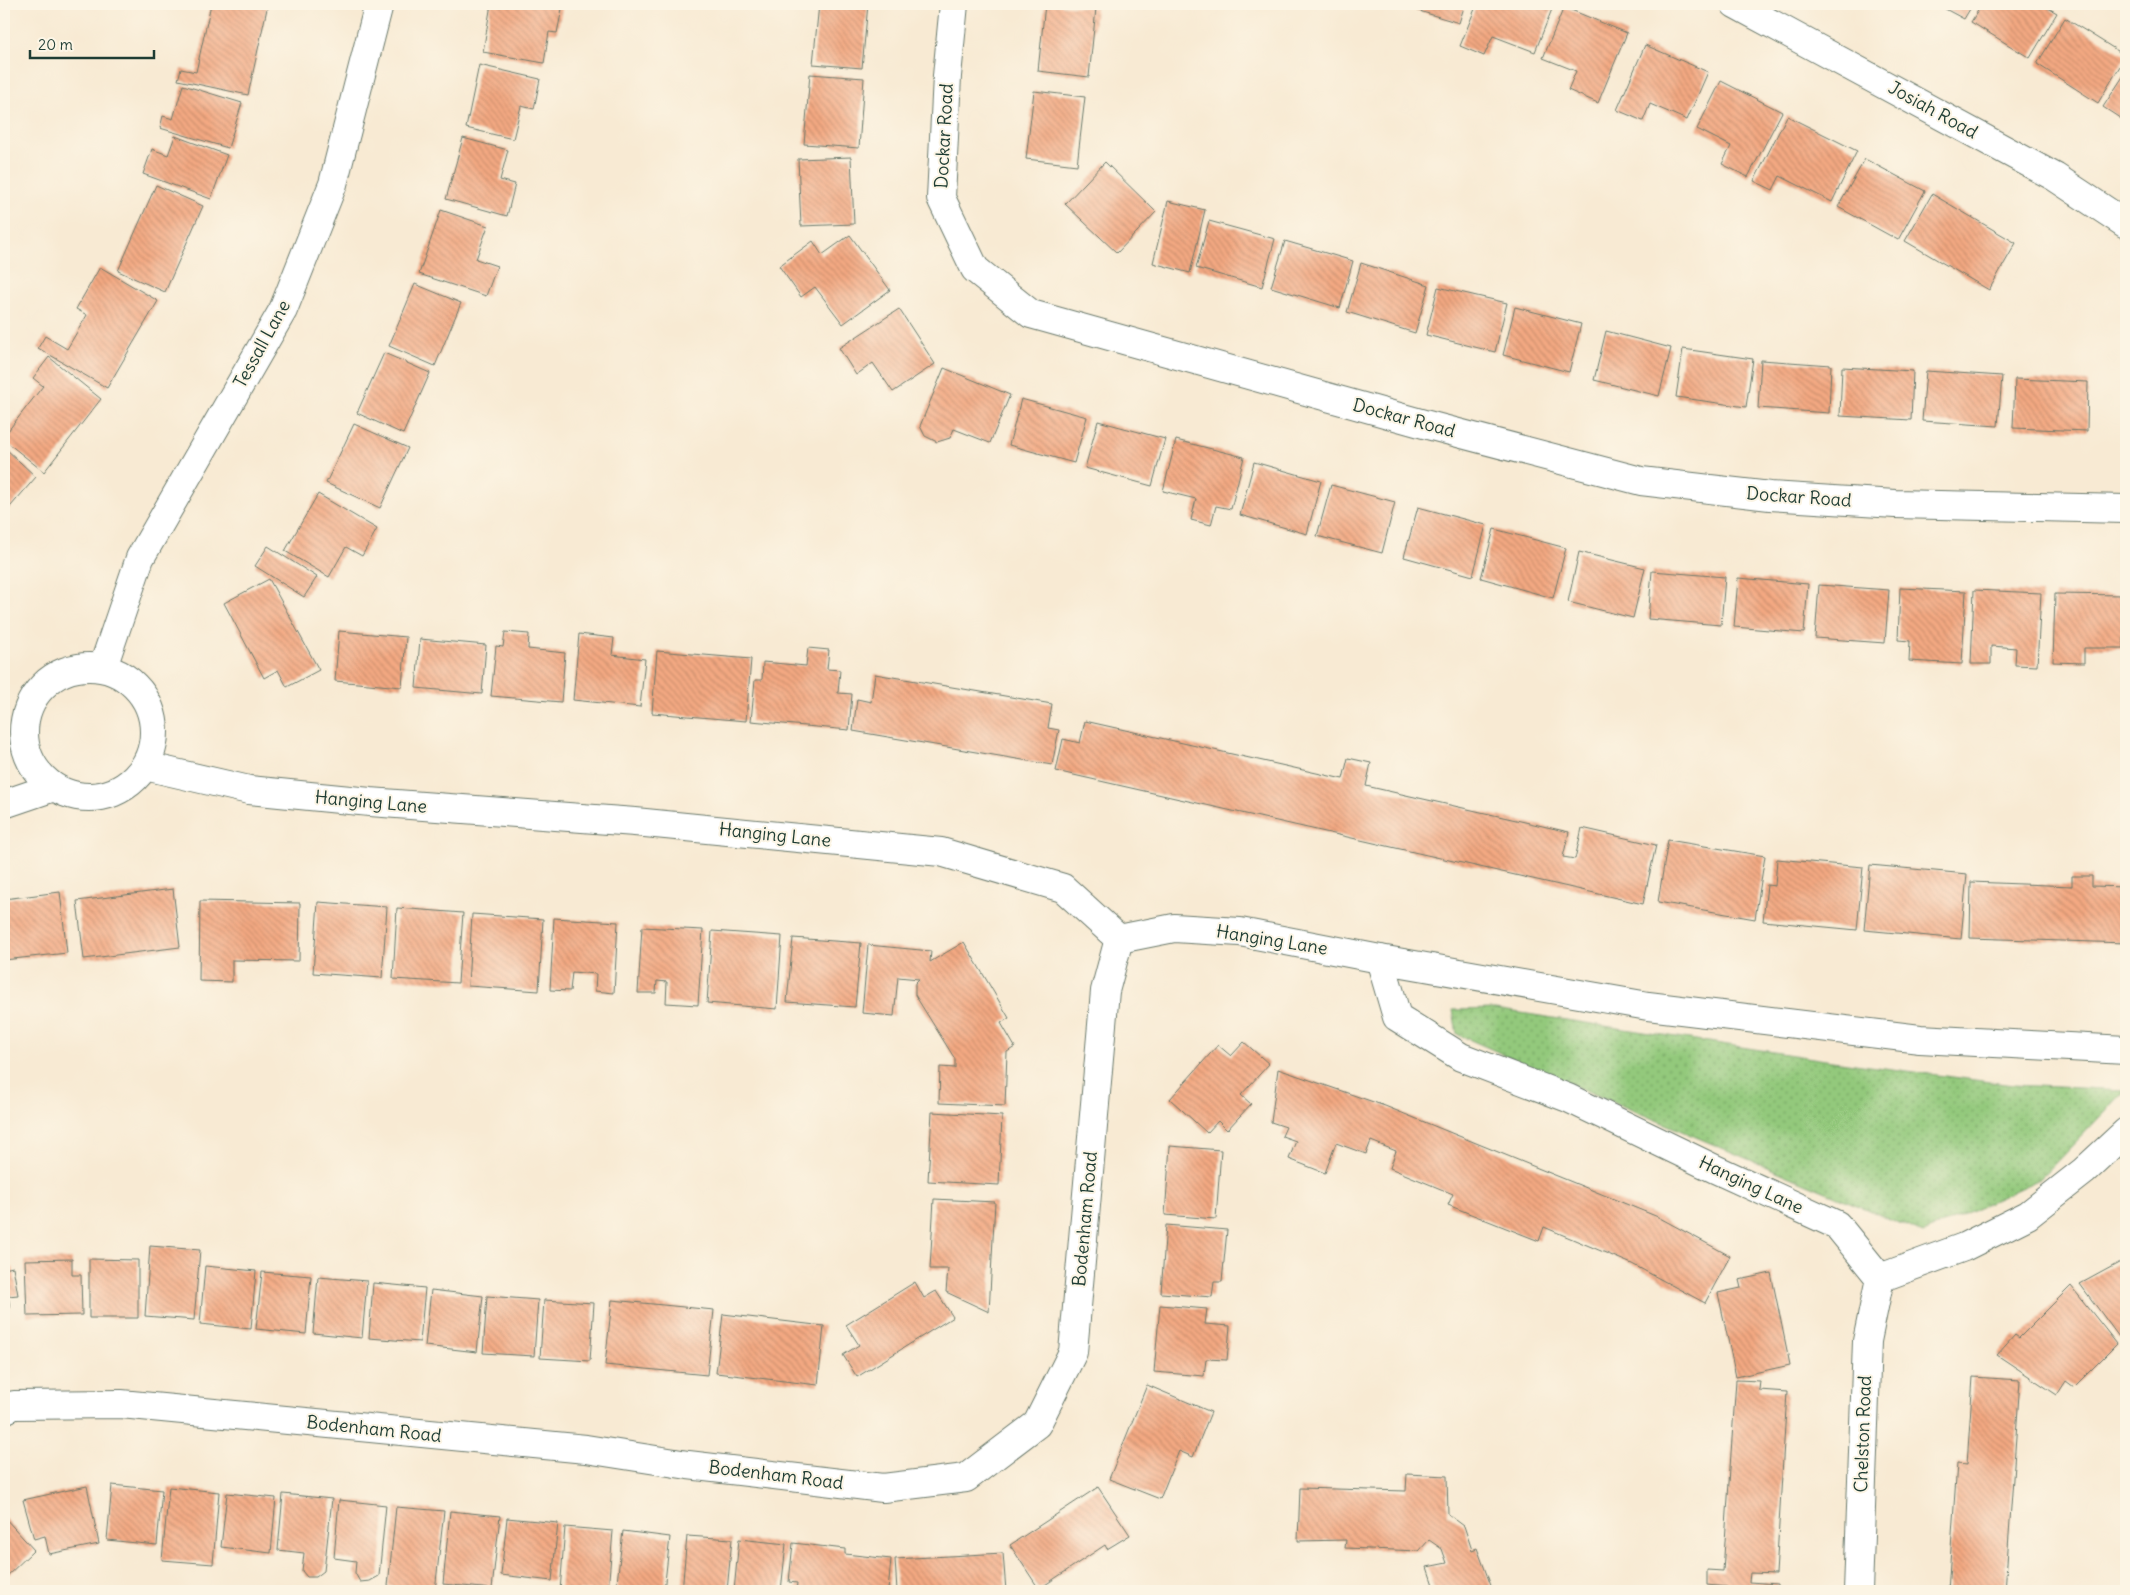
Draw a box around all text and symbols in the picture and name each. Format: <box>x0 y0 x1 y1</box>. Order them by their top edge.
scale bar <box>30 28 154 60</box>
text: 20 m <box>38 35 73 54</box>
street label: Josiah Road <box>1885 76 1982 144</box>
street label: Dockar Road <box>929 82 958 189</box>
street label: Tessall Lane <box>228 296 295 392</box>
street label: Dockar Road <box>1350 393 1458 442</box>
street label: Dockar Road <box>1746 481 1853 512</box>
street label: Hanging Lane <box>314 785 428 818</box>
street label: Hanging Lane <box>718 817 832 852</box>
street label: Hanging Lane <box>1215 919 1329 960</box>
street label: Bodenham Road <box>1067 1150 1102 1287</box>
street label: Hanging Lane <box>1695 1150 1807 1219</box>
street label: Chelston Road <box>1849 1375 1876 1493</box>
street label: Bodenham Road <box>305 1410 443 1447</box>
street label: Bodenham Road <box>707 1455 845 1494</box>

